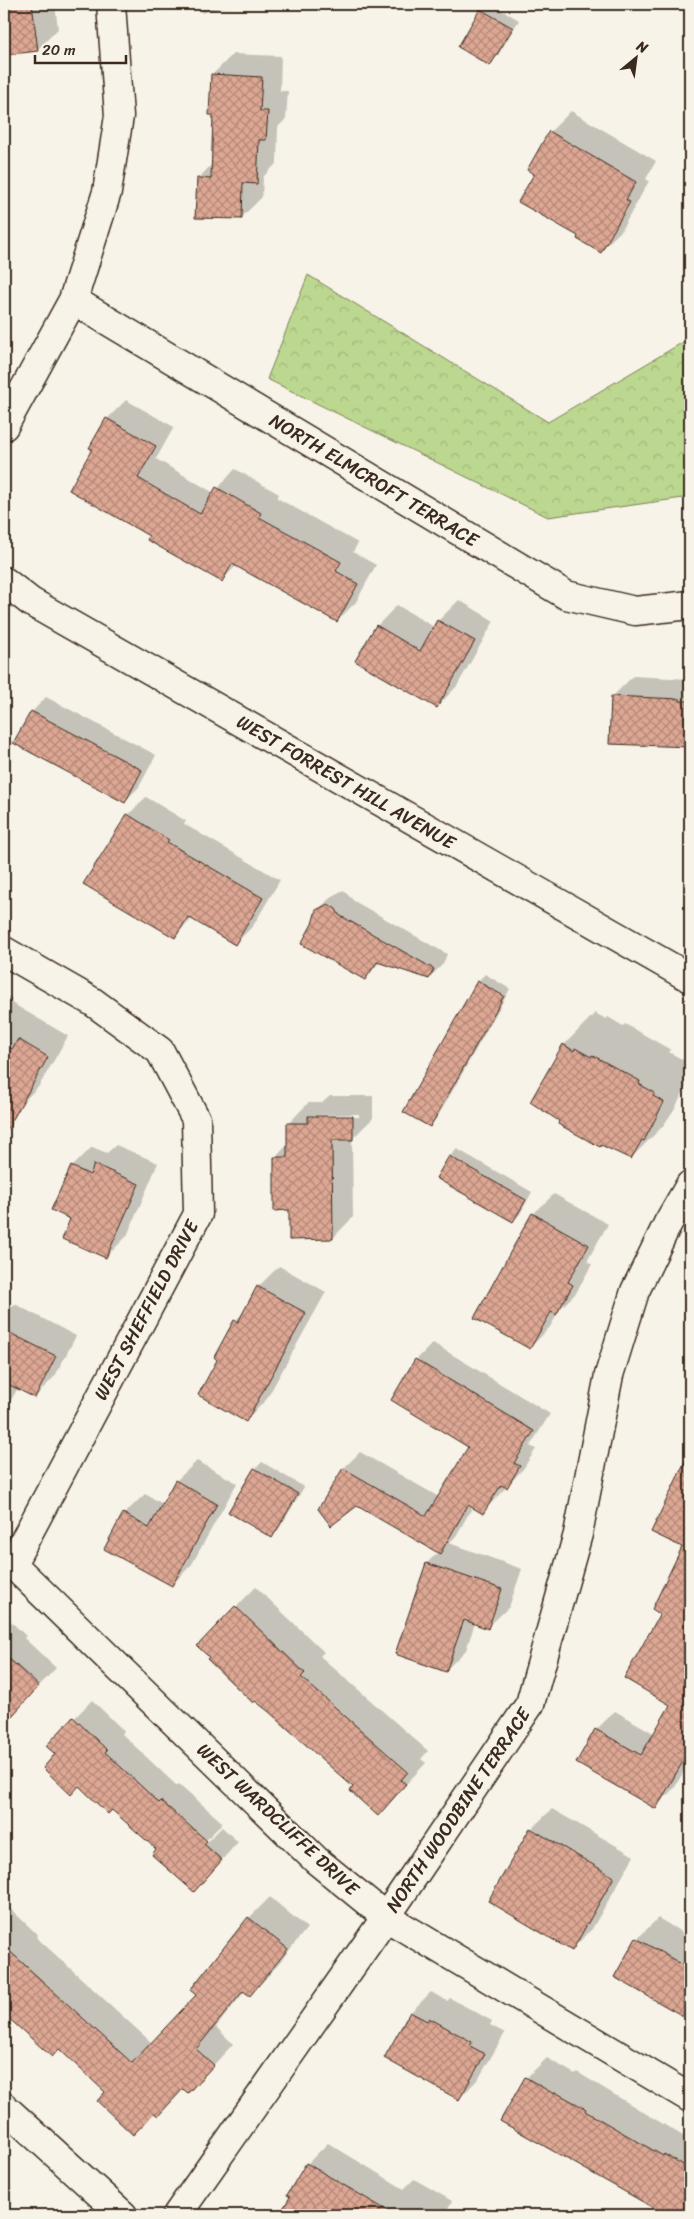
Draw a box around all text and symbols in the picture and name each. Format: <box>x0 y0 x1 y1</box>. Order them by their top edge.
scale bar <box>35 32 126 64</box>
north arrow <box>612 32 662 82</box>
text: N <box>631 33 653 60</box>
text: 20 m <box>42 37 76 63</box>
street label: NORTH ELMCROFT TERRACE <box>263 404 486 557</box>
street label: WEST FORREST HILL AVENUE <box>230 706 463 859</box>
street label: WEST SHEFFIELD DRIVE <box>84 1213 208 1406</box>
street label: NORTH WOODBINE TERRACE <box>377 1699 540 1919</box>
street label: WEST WARDCLIFFE DRIVE <box>189 1734 368 1905</box>

